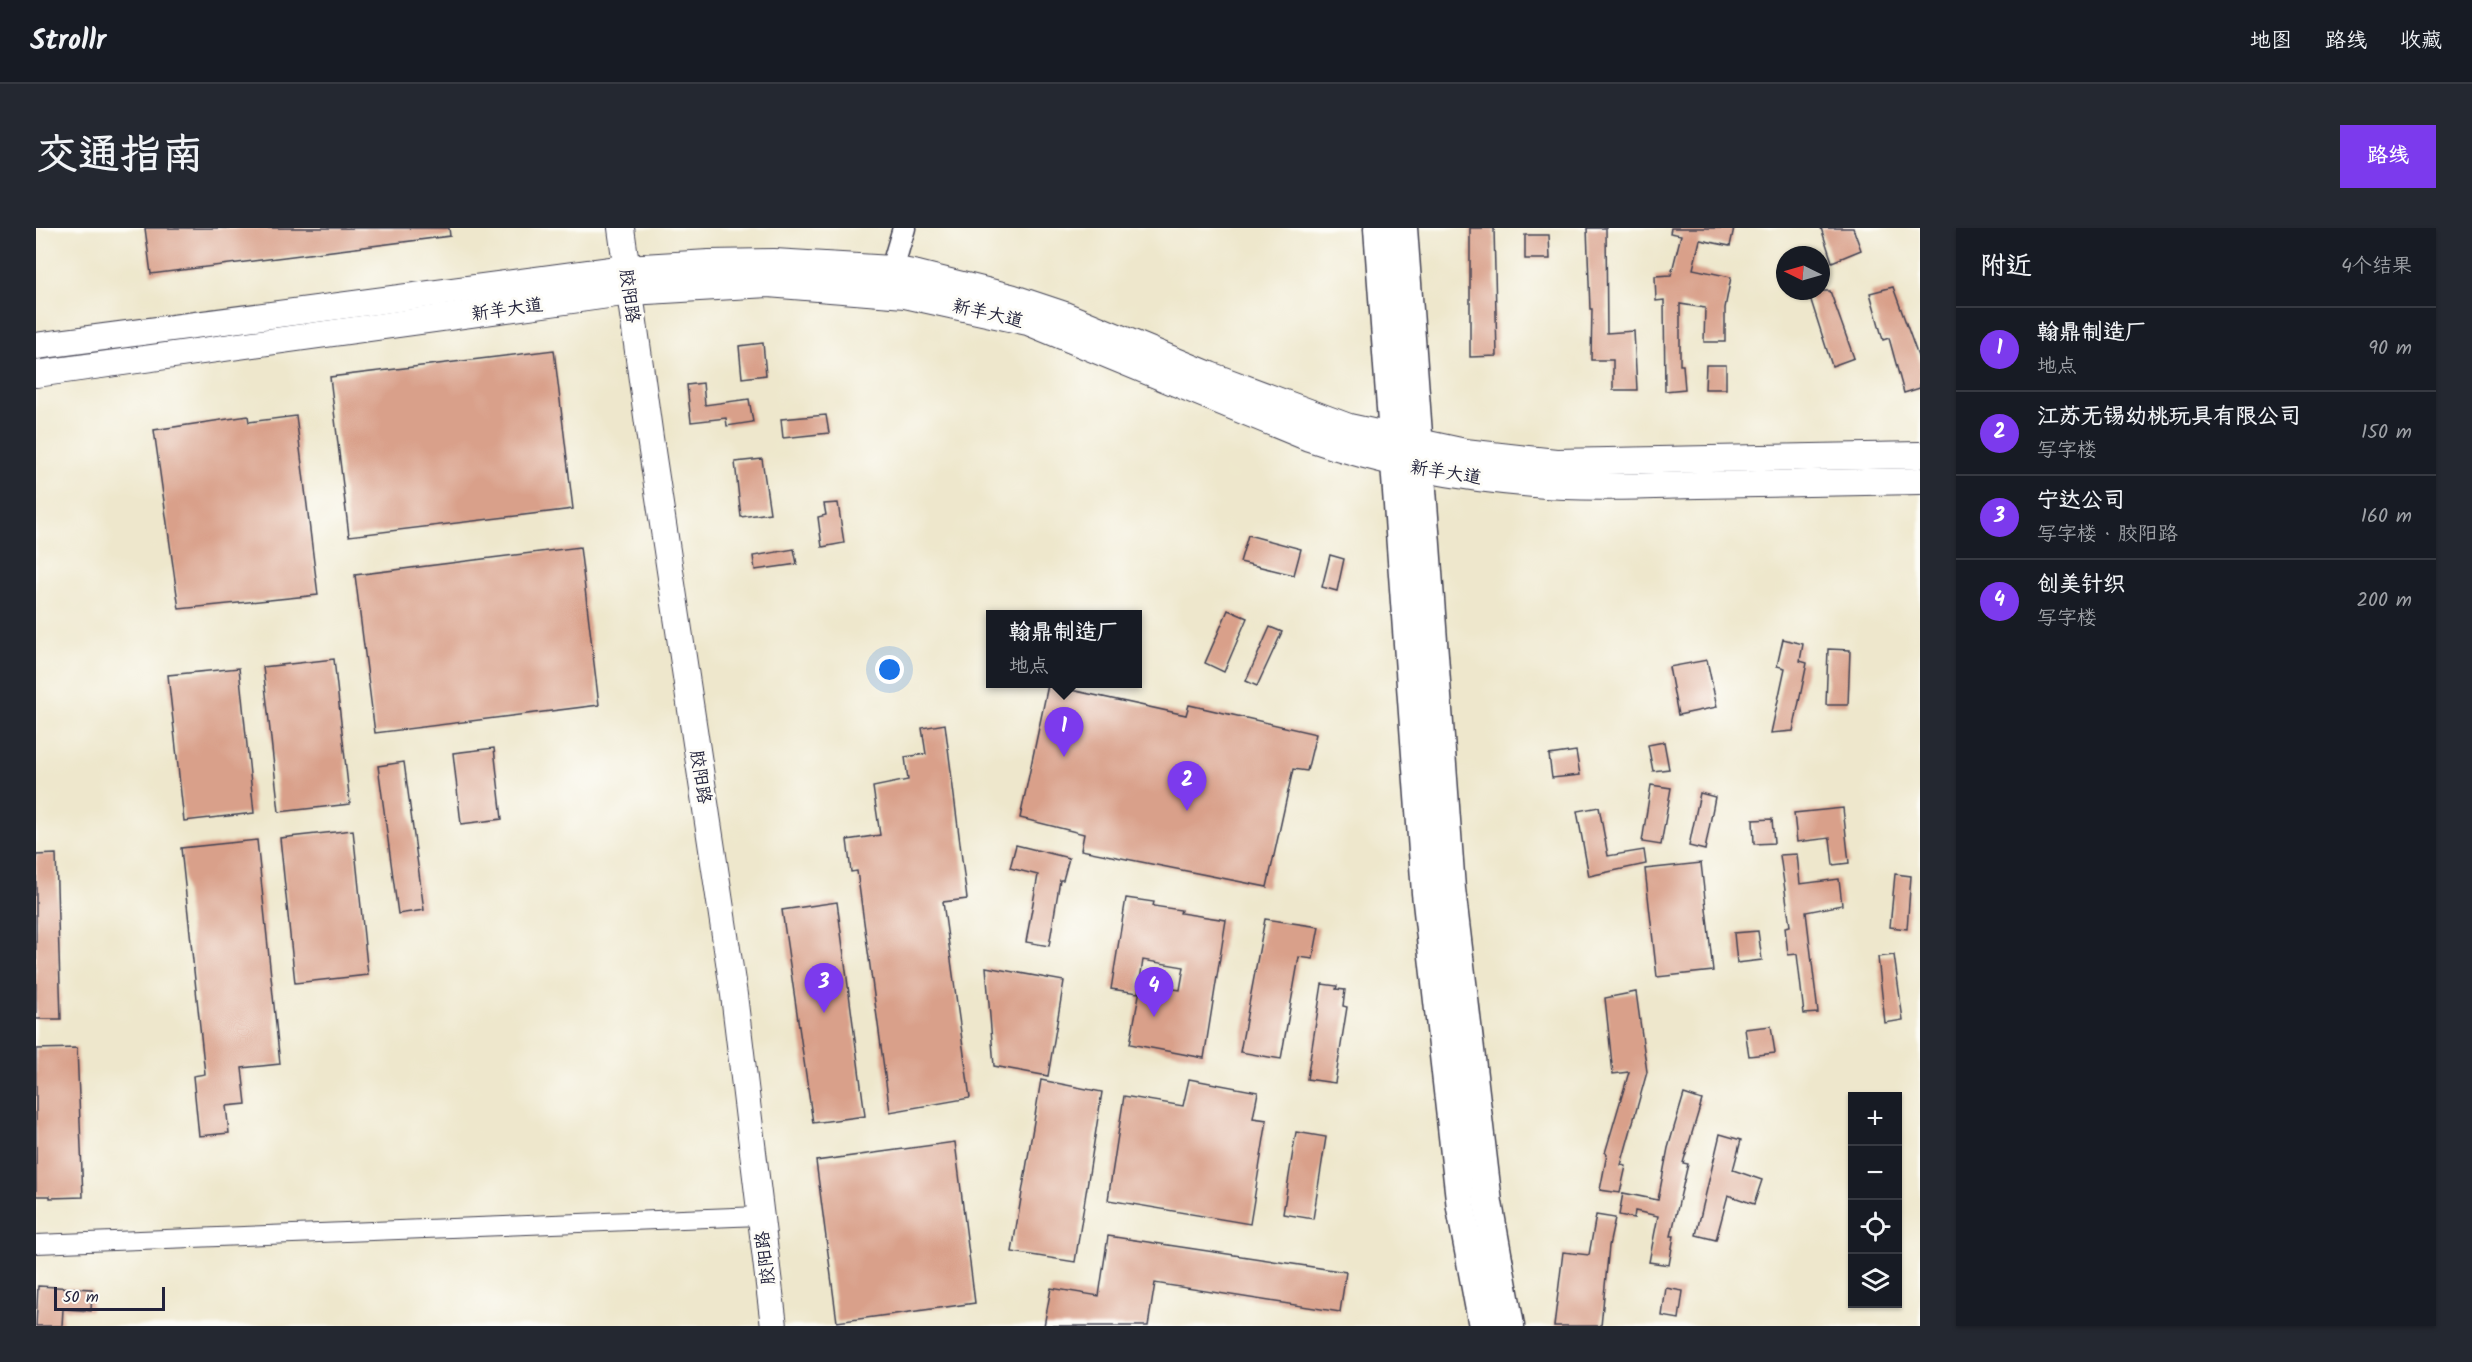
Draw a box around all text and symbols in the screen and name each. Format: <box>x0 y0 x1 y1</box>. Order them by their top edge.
text: Strollr <box>30 19 106 64</box>
text: 地图 <box>2250 25 2292 58</box>
text: 路线 <box>2325 25 2367 58</box>
text: 收藏 <box>2400 25 2442 58</box>
text: 交通指南 <box>36 123 204 190</box>
button: 路线 <box>2340 125 2436 188</box>
north arrow <box>1776 246 1830 300</box>
text: 附近 <box>1980 246 2032 288</box>
text: 4个结果 <box>2341 251 2412 283</box>
street label: 胶阳路 <box>610 267 647 325</box>
street label: 新羊大道 <box>470 291 545 330</box>
street label: 新羊大道 <box>949 292 1026 337</box>
text: 翰鼎制造厂 <box>2037 316 2147 351</box>
text: 1 <box>1996 333 2003 365</box>
text: 90 m <box>2368 333 2412 365</box>
text: 地点 <box>2037 351 2077 383</box>
text: 江苏无锡幼桃玩具有限公司 <box>2037 400 2301 435</box>
text: 2 <box>1994 417 2005 449</box>
text: 150 m <box>2361 417 2412 449</box>
text: 写字楼 <box>2037 435 2097 467</box>
street label: 新羊大道 <box>1408 454 1484 493</box>
text: 宁达公司 <box>2037 484 2125 519</box>
text: 3 <box>1994 501 2005 533</box>
text: 160 m <box>2361 501 2412 533</box>
text: 写字楼 · 胶阳路 <box>2037 519 2178 551</box>
text: 创美针织 <box>2037 568 2125 603</box>
text: 4 <box>1994 585 2005 617</box>
text: 200 m <box>2356 585 2412 617</box>
text: 写字楼 <box>2037 603 2097 635</box>
popup <box>986 610 1142 688</box>
text: 翰鼎制造厂 <box>1009 616 1119 651</box>
text: 地点 <box>1009 651 1049 683</box>
your location <box>875 655 904 684</box>
pin: 1 <box>1044 708 1084 757</box>
street label: 胶阳路 <box>681 748 718 806</box>
pin: 2 <box>1168 762 1206 811</box>
pin: 3 <box>804 964 844 1013</box>
pin: 4 <box>1134 968 1174 1017</box>
map controls <box>1848 1092 1902 1308</box>
button: + <box>1848 1092 1902 1146</box>
button: − <box>1848 1146 1902 1200</box>
button: locate <box>1848 1200 1902 1254</box>
street label: 胶阳路 <box>749 1229 784 1286</box>
button: layers <box>1848 1254 1902 1308</box>
scale bar <box>54 1284 165 1312</box>
text: 50 m <box>63 1285 99 1310</box>

